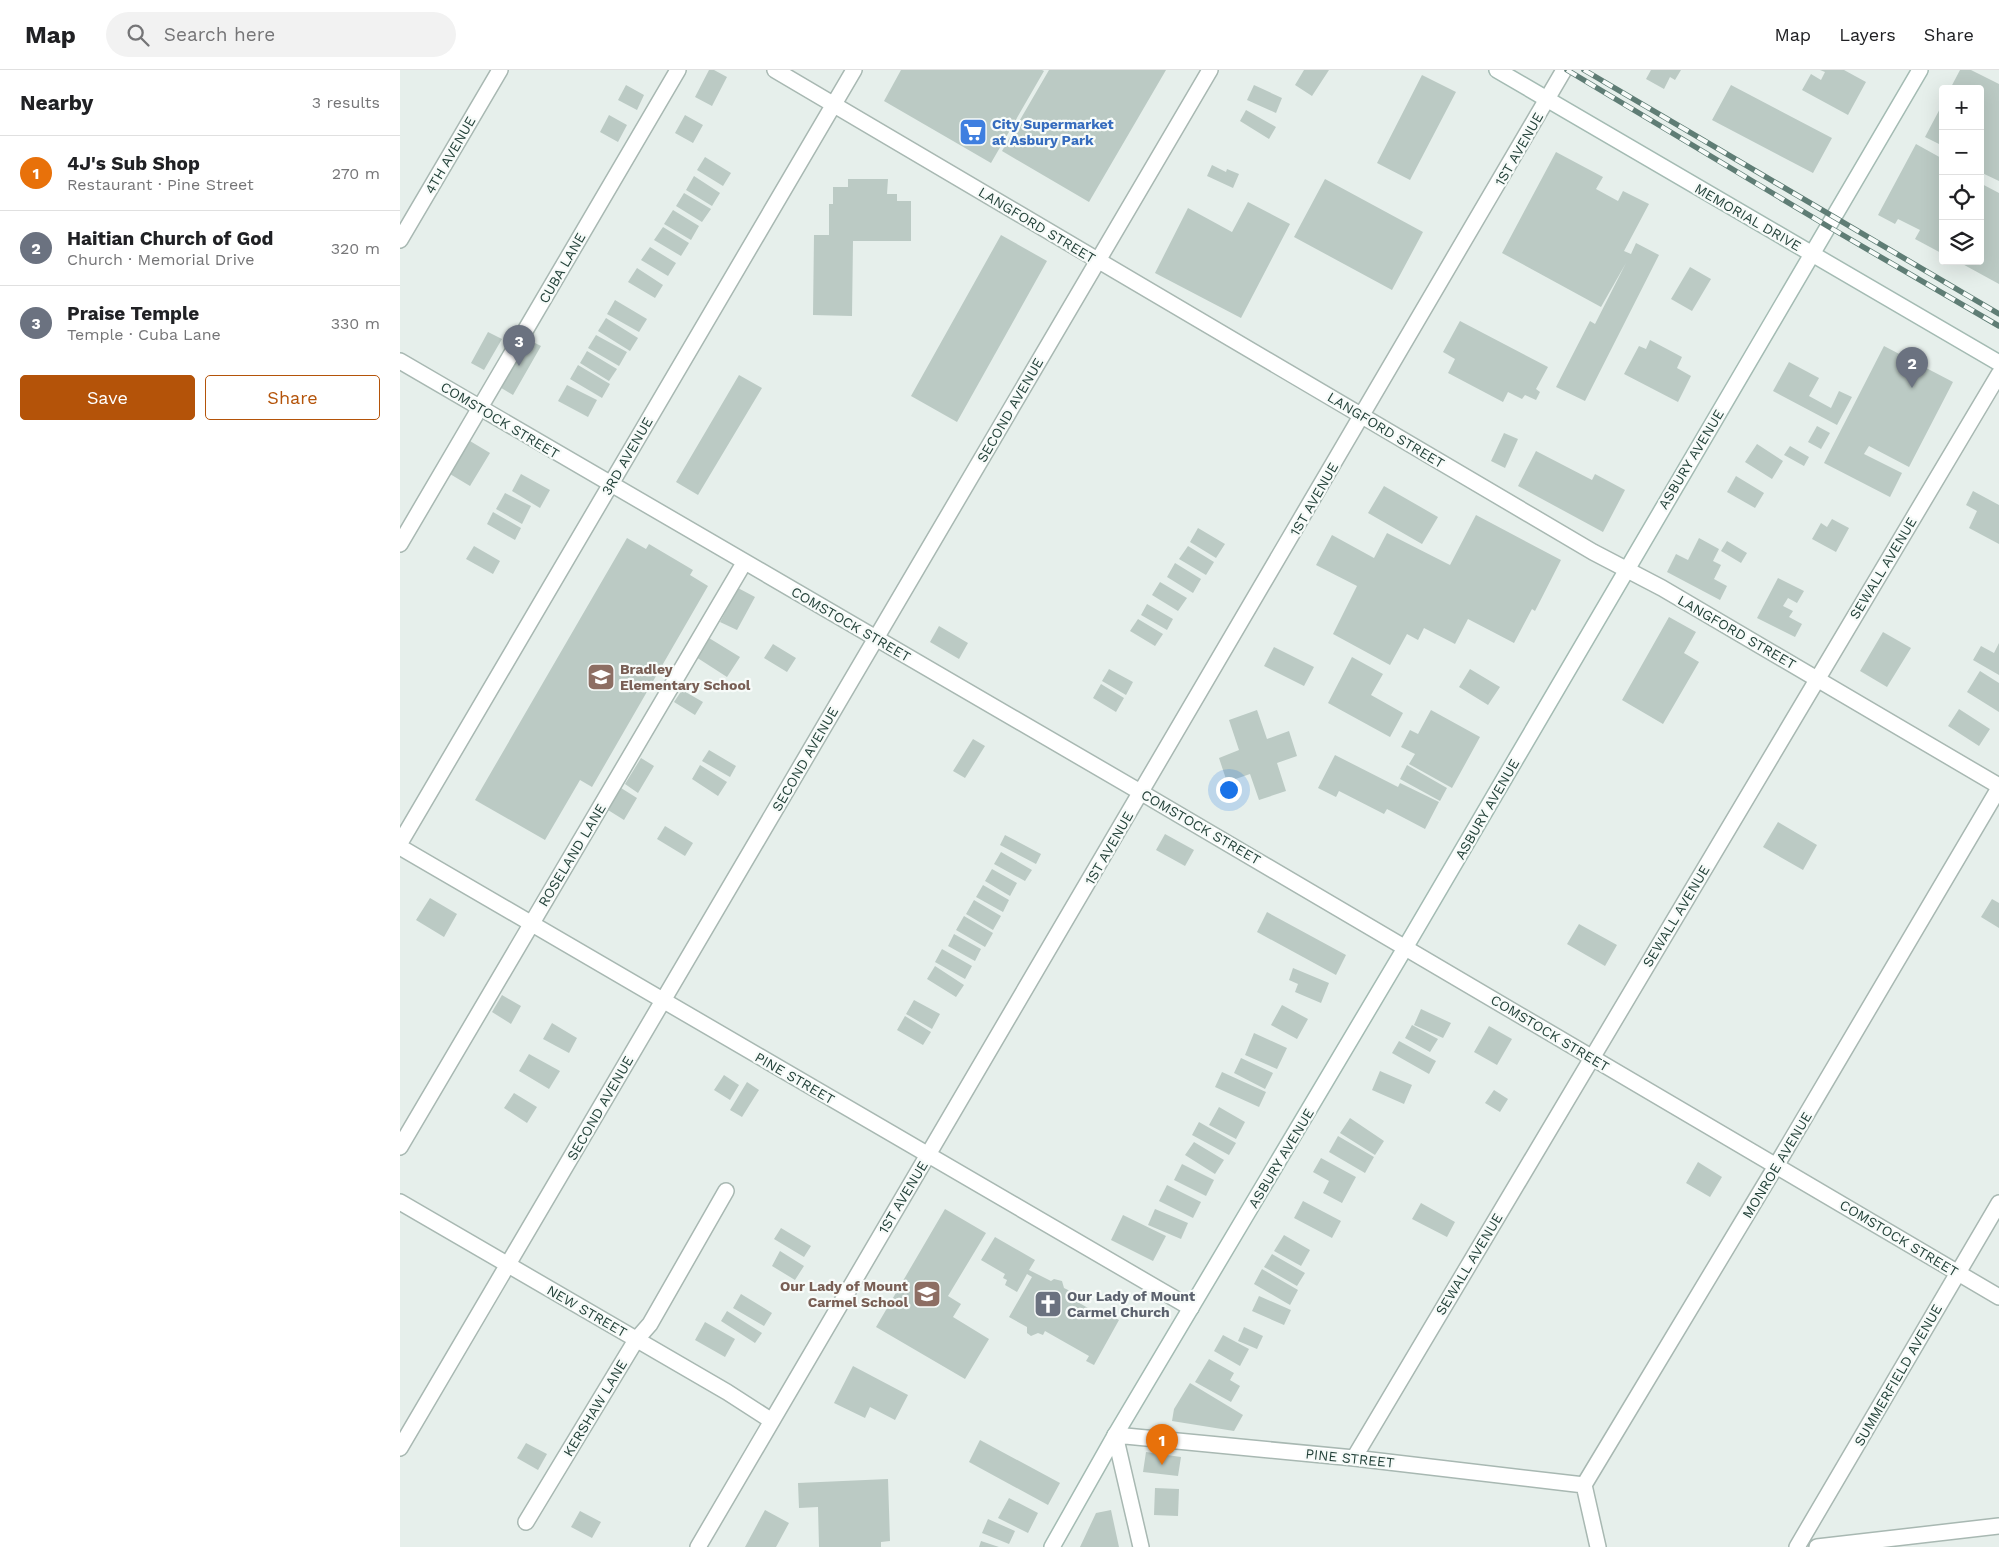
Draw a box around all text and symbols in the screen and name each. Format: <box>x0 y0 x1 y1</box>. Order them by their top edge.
search box <box>106 12 456 57</box>
text: Map <box>25 21 76 49</box>
icon: search <box>124 21 152 49</box>
text: Search here <box>164 23 275 46</box>
text: Map <box>1774 24 1811 45</box>
text: Layers <box>1839 24 1896 45</box>
text: Share <box>1924 24 1974 45</box>
map controls <box>1939 85 1984 265</box>
button: + <box>1939 85 1984 130</box>
text: Nearby <box>20 90 93 115</box>
text: 3 results <box>312 93 380 112</box>
street label: 1ST AVENUE <box>1492 110 1546 188</box>
street label: 4TH AVENUE <box>421 113 479 197</box>
place label: City Supermarket at Asbury Park <box>992 116 1114 148</box>
supermarket icon: City Supermarket at Asbury Park <box>958 117 988 147</box>
button: − <box>1939 130 1984 175</box>
text: 4J's Sub Shop <box>67 152 200 175</box>
text: 1 <box>33 164 39 183</box>
text: 270 m <box>332 164 380 183</box>
text: Restaurant · Pine Street <box>67 175 254 194</box>
button: locate <box>1939 175 1984 220</box>
street label: MEMORIAL DRIVE <box>1692 180 1804 254</box>
street label: LANGFORD STREET <box>976 184 1099 267</box>
button: layers <box>1939 220 1984 265</box>
text: Haitian Church of God <box>67 227 274 250</box>
street label: CUBA LANE <box>535 230 589 306</box>
text: 2 <box>31 239 41 258</box>
text: 320 m <box>331 239 380 258</box>
text: Church · Memorial Drive <box>67 250 254 269</box>
text: Praise Temple <box>67 302 199 325</box>
text: 3 <box>31 314 41 333</box>
text: 330 m <box>331 314 380 333</box>
text: Temple · Cuba Lane <box>67 325 221 344</box>
pin: 3 <box>503 325 535 366</box>
pin: 2 <box>1896 347 1928 388</box>
street label: SECOND AVENUE <box>974 355 1046 465</box>
button: Save <box>20 375 195 420</box>
button: Share <box>205 375 380 420</box>
street label: COMSTOCK STREET <box>438 378 563 462</box>
street label: LANGFORD STREET <box>1325 389 1448 472</box>
street label: ASBURY AVENUE <box>1655 406 1727 512</box>
street label: 3RD AVENUE <box>598 414 656 498</box>
street label: 1ST AVENUE <box>1287 460 1341 538</box>
street label: SEWALL AVENUE <box>1846 514 1920 622</box>
street label: COMSTOCK STREET <box>788 583 914 665</box>
street label: LANGFORD STREET <box>1675 592 1799 673</box>
place label: Bradley Elementary School <box>620 661 751 693</box>
school or university icon: Bradley Elementary School <box>586 662 616 692</box>
street label: SECOND AVENUE <box>769 704 841 814</box>
street label: ASBURY AVENUE <box>1452 756 1522 862</box>
your location <box>1216 777 1242 803</box>
street label: COMSTOCK STREET <box>1138 786 1264 868</box>
street label: ROSELAND LANE <box>535 801 609 909</box>
street label: 1ST AVENUE <box>1082 809 1136 887</box>
street label: SEWALL AVENUE <box>1639 862 1713 970</box>
street label: COMSTOCK STREET <box>1488 991 1613 1075</box>
street label: PINE STREET <box>752 1049 838 1108</box>
street label: SECOND AVENUE <box>564 1053 636 1163</box>
street label: ASBURY AVENUE <box>1245 1105 1317 1211</box>
street label: MONROE AVENUE <box>1739 1109 1815 1221</box>
street label: 1ST AVENUE <box>875 1158 931 1236</box>
street label: COMSTOCK STREET <box>1837 1196 1962 1280</box>
street label: SEWALL AVENUE <box>1432 1210 1506 1318</box>
place label: Our Lady of Mount Carmel School <box>780 1278 908 1310</box>
school or university icon: Our Lady of Mount Carmel School <box>912 1279 942 1309</box>
street label: NEW STREET <box>544 1282 630 1341</box>
place label: Our Lady of Mount Carmel Church <box>1067 1288 1195 1320</box>
church icon: Our Lady of Mount Carmel Church <box>1033 1289 1063 1319</box>
street label: SUMMERFIELD AVENUE <box>1851 1301 1945 1449</box>
street label: KERSHAW LANE <box>560 1357 630 1459</box>
pin: 1 <box>1146 1424 1178 1465</box>
street label: PINE STREET <box>1305 1445 1396 1471</box>

